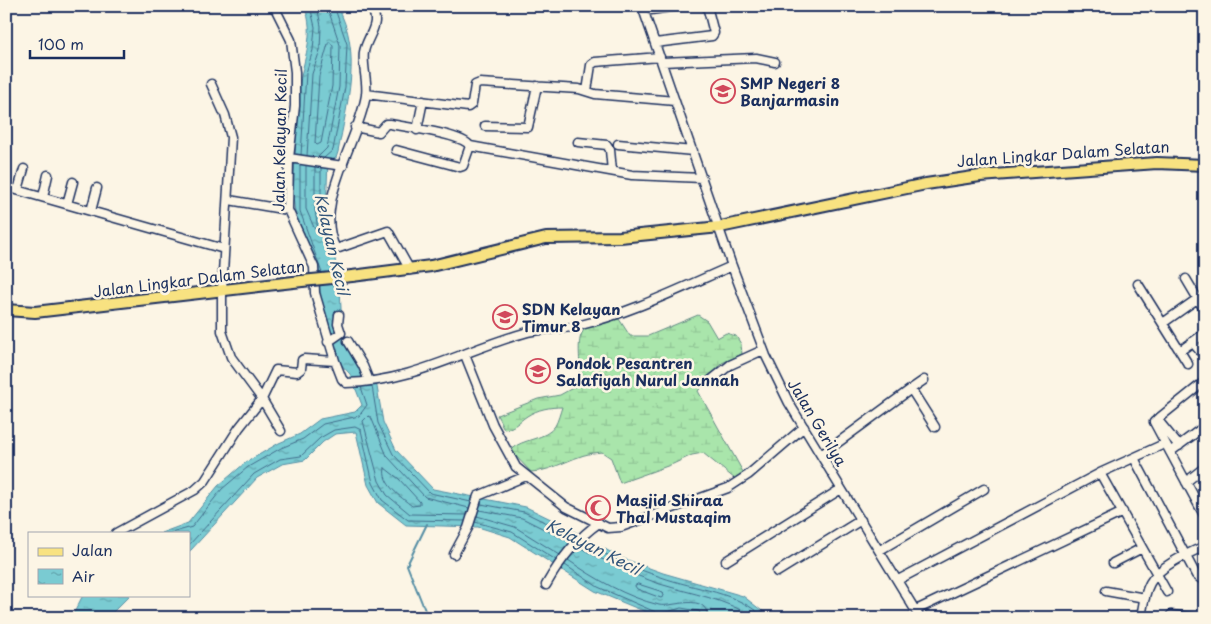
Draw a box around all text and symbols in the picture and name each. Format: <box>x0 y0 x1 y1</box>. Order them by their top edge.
scale bar <box>30 28 124 60</box>
text: 100 m <box>38 32 84 55</box>
street label: Jalan Kelayan Kecil <box>266 68 292 212</box>
place label: SMP Negeri 8 Banjarmasin <box>740 71 840 111</box>
school or university icon: SMP Negeri 8 Banjarmasin <box>710 78 736 104</box>
street label: Jalan Lingkar Dalam Selatan <box>956 134 1170 172</box>
water label: Kelayan Kecil <box>310 191 357 299</box>
street label: Jalan Lingkar Dalam Selatan <box>92 254 306 302</box>
place label: SDN Kelayan Timur 8 <box>522 297 621 337</box>
school or university icon: SDN Kelayan Timur 8 <box>492 304 518 330</box>
place label: Pondok Pesantren Salafiyah Nurul Jannah <box>556 351 739 391</box>
school or university icon: Pondok Pesantren Salafiyah Nurul Jannah <box>525 358 551 384</box>
street label: Jalan Gerilya <box>783 374 854 471</box>
place label: Masjid Shiraa Thal Mustaqim <box>616 488 731 528</box>
mosque icon: Masjid Shiraa Thal Mustaqim <box>585 495 611 521</box>
water label: Kelayan Kecil <box>543 512 648 581</box>
legend <box>28 532 190 596</box>
text: Jalan <box>72 538 113 561</box>
text: Air <box>72 564 95 587</box>

